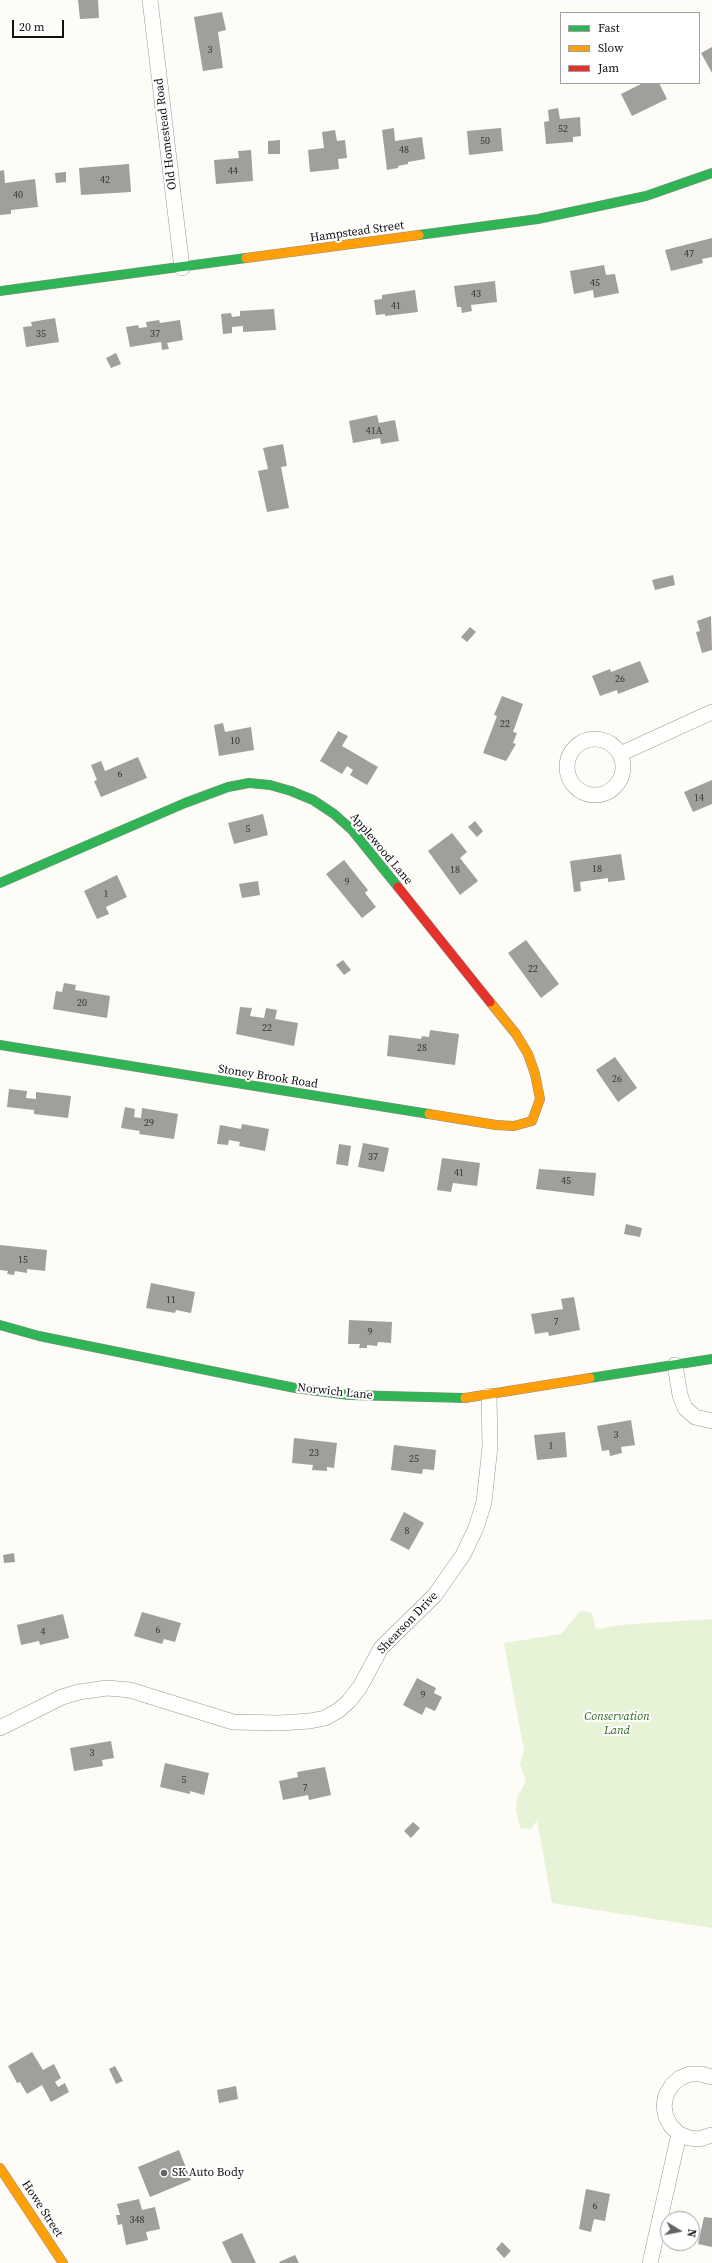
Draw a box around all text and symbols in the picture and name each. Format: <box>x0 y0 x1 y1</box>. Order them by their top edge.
scale bar <box>14 12 66 38</box>
legend <box>560 12 700 84</box>
text: 20 m <box>19 19 45 35</box>
text: Fast <box>598 20 620 36</box>
text: Slow <box>598 40 623 56</box>
house number: 3 <box>208 44 212 56</box>
text: Jam <box>598 60 619 76</box>
street label: Old Homestead Road <box>152 77 180 191</box>
house number: 52 <box>558 123 568 135</box>
house number: 50 <box>480 135 490 147</box>
house number: 48 <box>399 144 409 156</box>
house number: 44 <box>228 165 238 177</box>
house number: 42 <box>100 174 110 186</box>
house number: 40 <box>13 189 23 201</box>
street label: Hampstead Street <box>309 218 405 246</box>
house number: 47 <box>684 248 694 260</box>
house number: 45 <box>590 277 600 289</box>
house number: 43 <box>471 288 481 300</box>
house number: 41 <box>391 300 401 312</box>
house number: 35 <box>36 328 46 340</box>
house number: 37 <box>150 328 160 340</box>
house number: 41A <box>366 425 382 437</box>
house number: 26 <box>615 673 625 685</box>
house number: 22 <box>500 718 510 730</box>
house number: 10 <box>230 735 240 747</box>
house number: 6 <box>118 768 122 780</box>
house number: 14 <box>694 792 704 804</box>
street label: Applewood Lane <box>347 810 415 888</box>
house number: 5 <box>246 823 250 835</box>
house number: 18 <box>592 863 602 875</box>
house number: 18 <box>450 864 460 876</box>
house number: 9 <box>345 876 349 888</box>
house number: 1 <box>104 888 108 900</box>
house number: 22 <box>528 963 538 975</box>
house number: 20 <box>77 997 87 1009</box>
house number: 22 <box>262 1022 272 1034</box>
house number: 28 <box>417 1042 427 1054</box>
street label: Stoney Brook Road <box>217 1062 319 1092</box>
house number: 26 <box>612 1073 622 1085</box>
house number: 29 <box>144 1117 154 1129</box>
house number: 37 <box>368 1151 378 1163</box>
house number: 41 <box>454 1167 464 1179</box>
house number: 45 <box>561 1175 571 1187</box>
house number: 15 <box>18 1254 28 1266</box>
house number: 11 <box>166 1294 176 1306</box>
house number: 7 <box>554 1316 558 1328</box>
house number: 9 <box>368 1326 372 1338</box>
street label: Norwich Lane <box>297 1381 373 1403</box>
house number: 3 <box>614 1429 618 1441</box>
house number: 1 <box>549 1440 553 1452</box>
house number: 23 <box>309 1447 319 1459</box>
house number: 25 <box>409 1453 419 1465</box>
house number: 8 <box>405 1525 409 1537</box>
street label: Shearson Drive <box>375 1589 441 1657</box>
house number: 6 <box>156 1624 160 1636</box>
house number: 4 <box>41 1626 45 1638</box>
house number: 9 <box>421 1689 425 1701</box>
park label: Conservation Land <box>584 1710 650 1738</box>
house number: 3 <box>90 1747 94 1759</box>
house number: 5 <box>182 1774 186 1786</box>
house number: 7 <box>303 1782 307 1794</box>
place label: SK Auto Body <box>172 2166 244 2180</box>
marker: SK Auto Body <box>159 2168 169 2178</box>
street label: Howe Street <box>18 2178 66 2240</box>
house number: 6 <box>593 2200 597 2212</box>
north arrow <box>660 2211 700 2251</box>
house number: 348 <box>130 2214 144 2226</box>
text: N <box>683 2228 699 2238</box>

